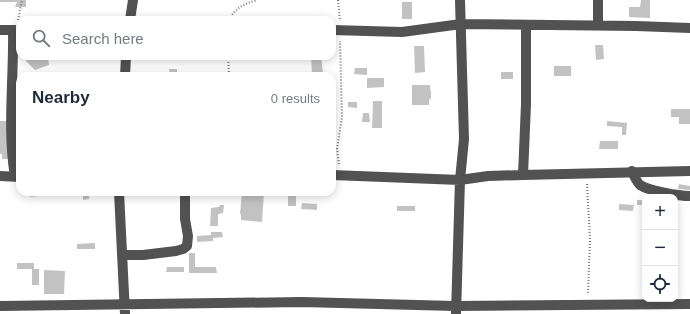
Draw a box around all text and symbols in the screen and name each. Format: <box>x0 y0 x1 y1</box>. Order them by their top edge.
search box <box>16 16 336 60</box>
icon: search <box>30 27 52 49</box>
text: Search here <box>62 30 144 47</box>
text: Nearby <box>32 88 90 107</box>
text: 0 results <box>271 91 320 106</box>
map controls <box>642 194 678 302</box>
button: + <box>642 194 678 230</box>
button: − <box>642 230 678 266</box>
button: locate <box>642 266 678 302</box>

